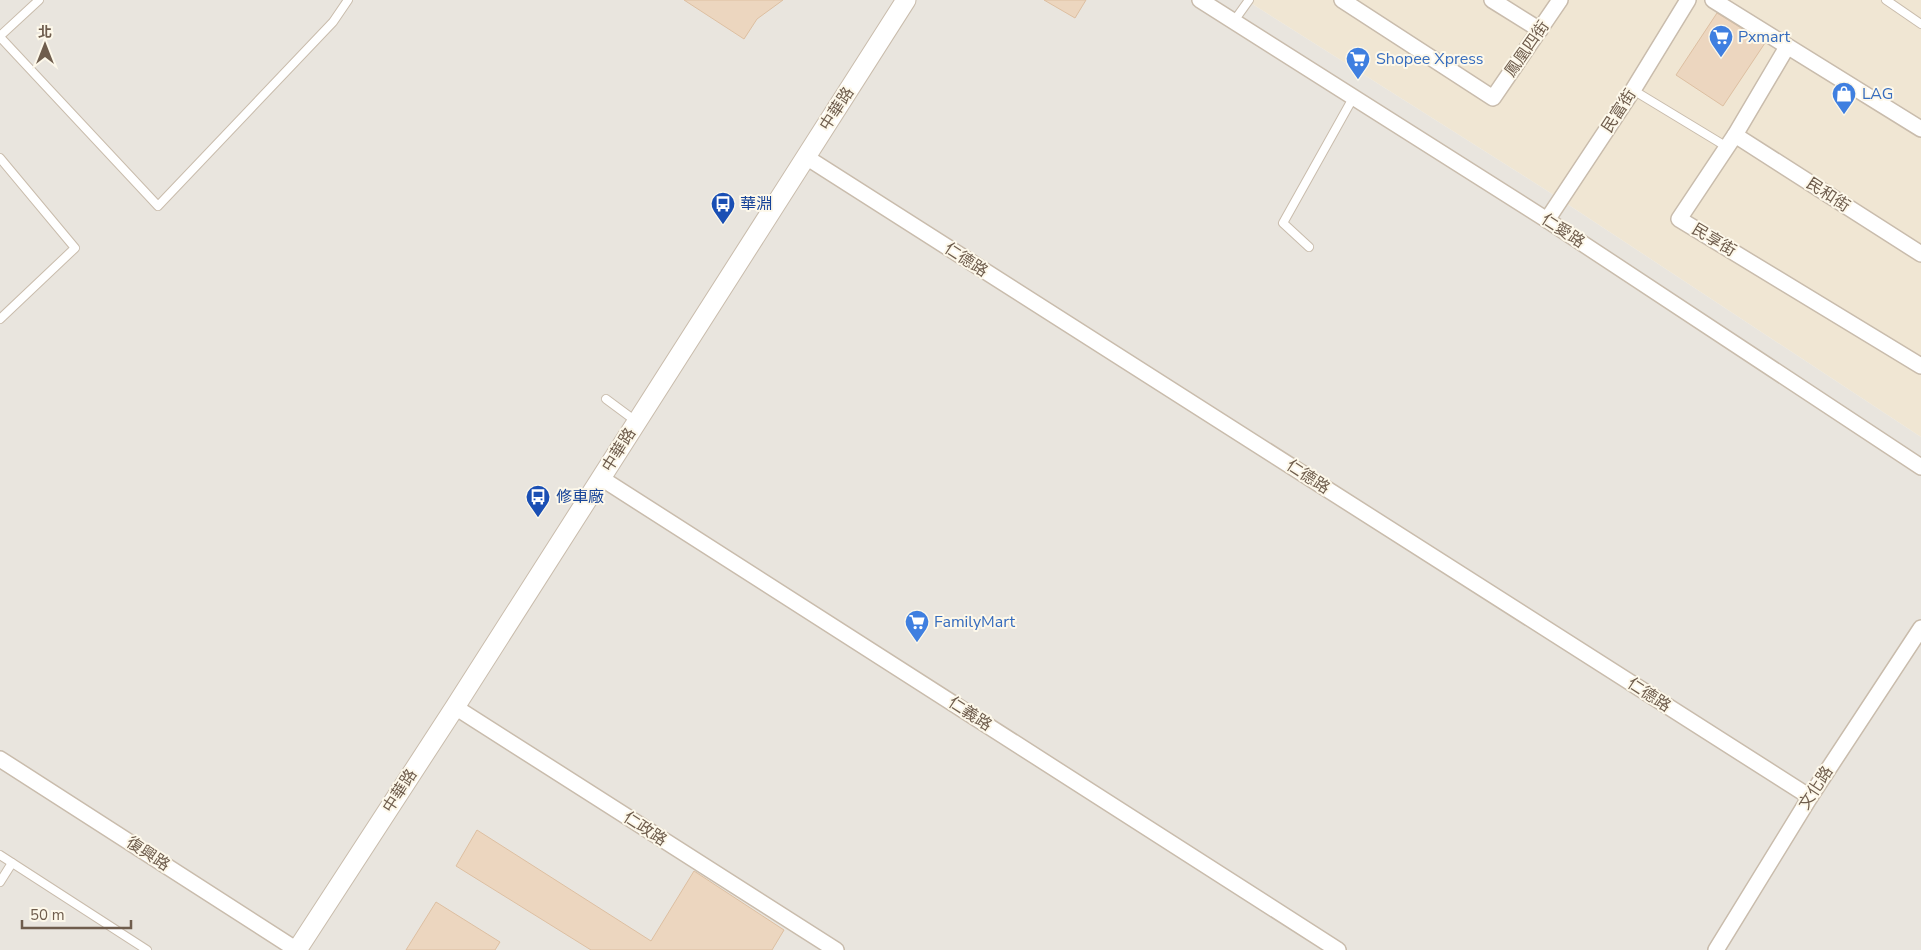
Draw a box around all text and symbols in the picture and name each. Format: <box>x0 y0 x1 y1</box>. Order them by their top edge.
street label: 鳳凰四街 <box>1500 16 1554 82</box>
north arrow <box>20 20 70 70</box>
text: 北 <box>38 23 52 42</box>
supermarket icon: Pxmart <box>1708 24 1734 58</box>
place label: Pxmart <box>1738 26 1791 48</box>
supermarket icon: Shopee Xpress <box>1345 46 1371 80</box>
place label: Shopee Xpress <box>1376 48 1484 70</box>
shop icon: LAG <box>1831 81 1857 115</box>
street label: 中華路 <box>815 83 859 135</box>
place label: LAG <box>1862 83 1893 105</box>
street label: 民富街 <box>1597 85 1641 137</box>
street label: 民和街 <box>1802 173 1854 217</box>
bus stop icon: 華淵 <box>710 191 736 225</box>
place label: 華淵 <box>740 193 772 215</box>
street label: 仁愛路 <box>1537 209 1589 253</box>
street label: 民享街 <box>1688 218 1740 262</box>
street label: 仁德路 <box>940 238 992 282</box>
street label: 中華路 <box>597 424 641 476</box>
street label: 仁德路 <box>1282 455 1334 499</box>
bus stop icon: 修車廠 <box>525 484 551 518</box>
place label: 修車廠 <box>556 486 604 508</box>
supermarket icon: FamilyMart <box>904 609 930 643</box>
place label: FamilyMart <box>934 611 1015 633</box>
street label: 仁德路 <box>1623 673 1675 717</box>
street label: 仁義路 <box>944 692 996 736</box>
street label: 文化路 <box>1794 762 1838 814</box>
street label: 中華路 <box>378 765 422 817</box>
street label: 仁政路 <box>619 807 671 851</box>
street label: 復興路 <box>122 832 174 876</box>
scale bar <box>22 898 131 930</box>
text: 50 m <box>30 905 65 925</box>

